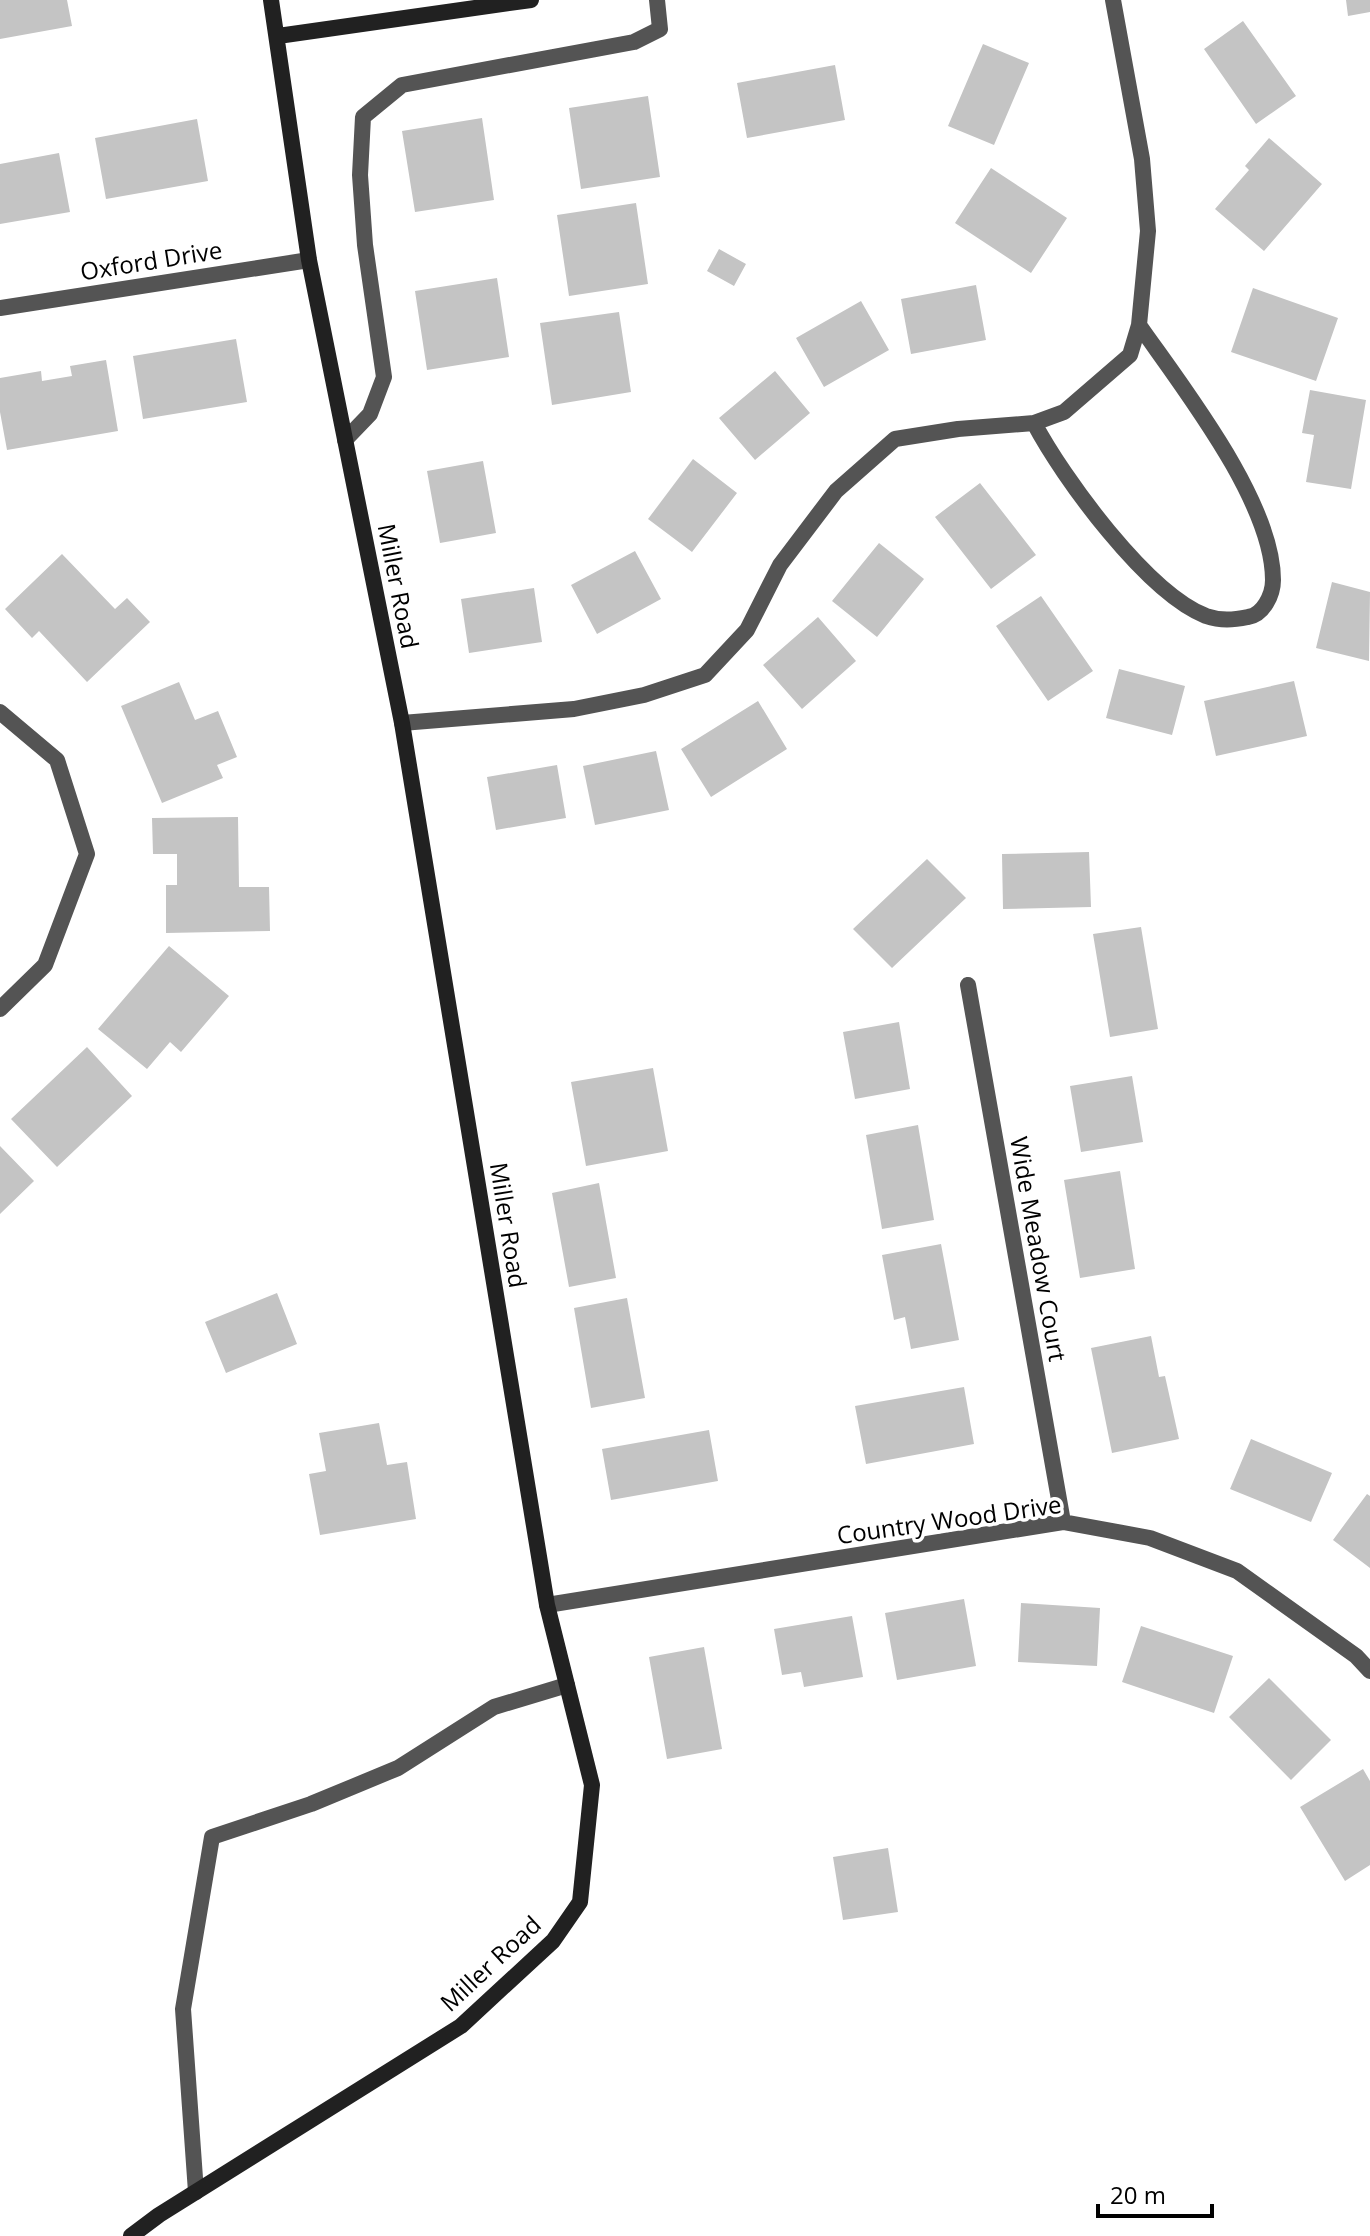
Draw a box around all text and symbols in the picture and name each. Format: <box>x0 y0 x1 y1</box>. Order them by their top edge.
street label: Oxford Drive <box>78 233 224 287</box>
street label: Miller Road <box>371 521 427 651</box>
street label: Wide Meadow Court <box>1003 1134 1075 1364</box>
street label: Miller Road <box>483 1160 535 1290</box>
street label: Country Wood Drive <box>835 1487 1063 1551</box>
street label: Miller Road <box>432 1908 548 2018</box>
scale bar <box>1098 2168 1212 2218</box>
text: 20 m <box>1110 2178 1166 2211</box>

